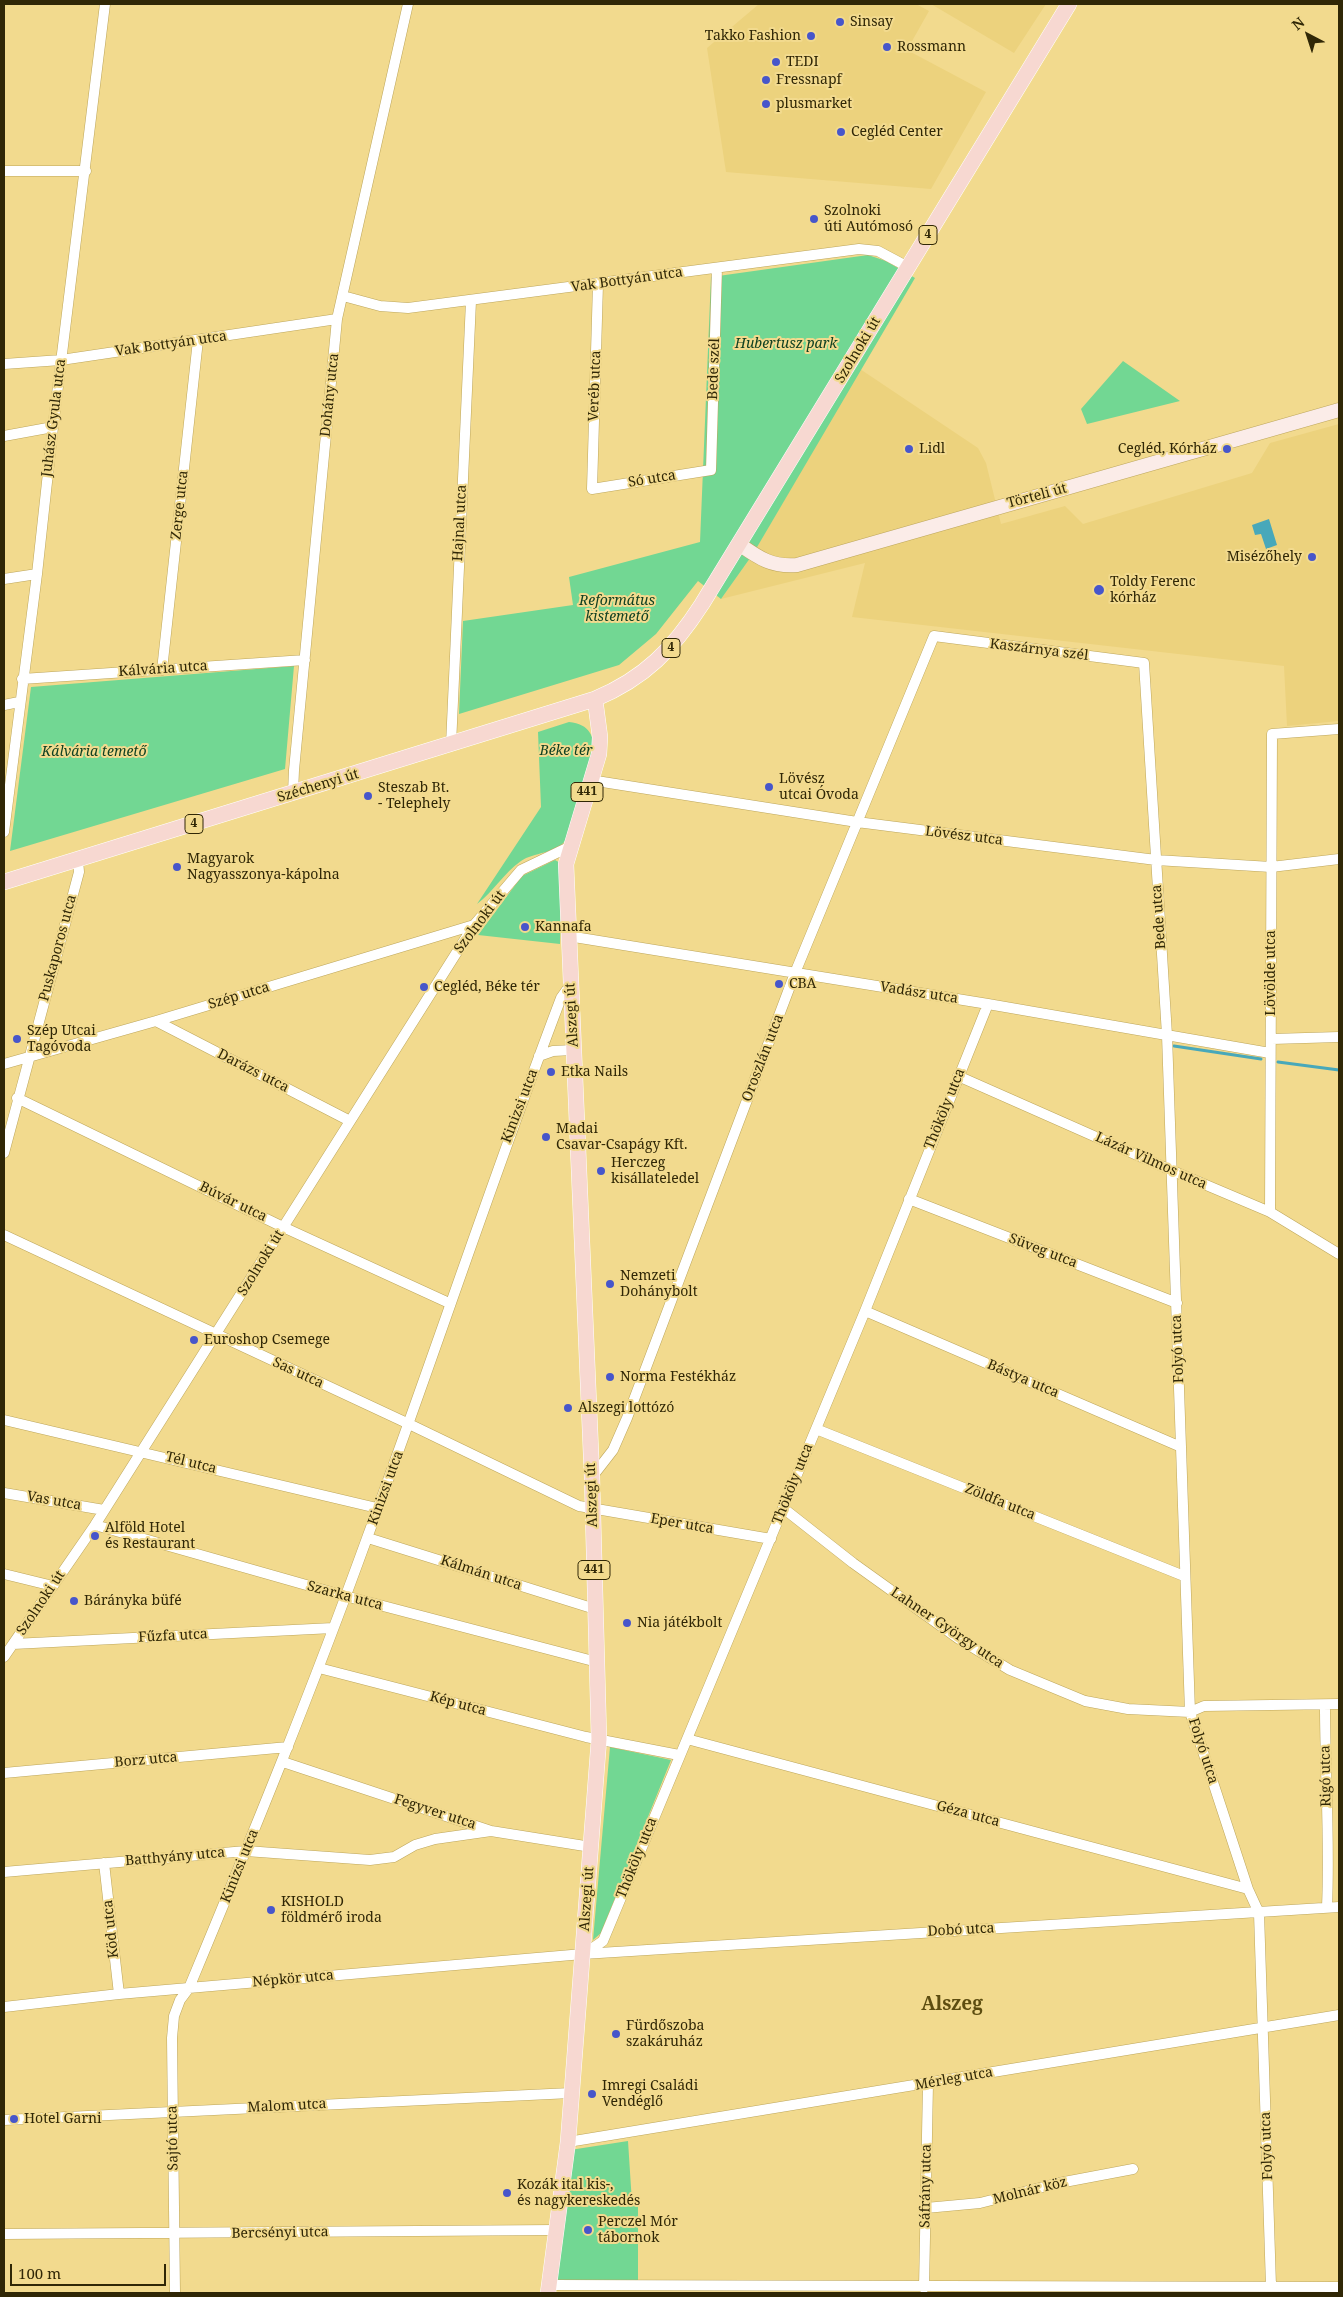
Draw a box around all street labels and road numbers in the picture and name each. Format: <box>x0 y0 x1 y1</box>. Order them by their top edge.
road number: 4 <box>919 226 937 244</box>
street label: Vak Bottyán utca <box>570 264 684 296</box>
street label: Szolnoki út <box>832 314 884 386</box>
street label: Vak Bottyán utca <box>114 328 228 360</box>
street label: Bede szél <box>705 338 723 400</box>
street label: Veréb utca <box>585 350 605 422</box>
street label: Dohány utca <box>317 352 343 438</box>
street label: Juhász Gyula utca <box>38 358 70 478</box>
street label: Só utca <box>627 467 677 491</box>
street label: Zerge utca <box>168 470 192 540</box>
street label: Törteli út <box>1005 480 1069 512</box>
street label: Hajnal utca <box>450 484 470 562</box>
street label: Kaszárnya szél <box>989 636 1089 664</box>
road number: 4 <box>662 638 680 658</box>
street label: Kálvária utca <box>118 658 208 680</box>
street label: Széchenyi út <box>275 766 361 806</box>
road number: 441 <box>571 782 603 802</box>
road number: 4 <box>185 814 203 834</box>
street label: Lövész utca <box>924 823 1004 849</box>
street label: Bede utca <box>1148 884 1170 950</box>
street label: Szolnoki út <box>451 887 509 957</box>
street label: Puskaporos utca <box>36 893 80 1003</box>
street label: Lövölde utca <box>1263 930 1279 1016</box>
street label: Szép utca <box>206 979 272 1013</box>
street label: Vadász utca <box>879 979 959 1007</box>
street label: Alszegi út <box>562 982 582 1048</box>
street label: Oroszlán utca <box>739 1012 787 1104</box>
street label: Darázs utca <box>214 1046 292 1096</box>
street label: Thököly utca <box>921 1066 969 1152</box>
street label: Kinizsi utca <box>498 1067 542 1145</box>
street label: Lázár Vilmos utca <box>1093 1129 1209 1193</box>
street label: Búvár utca <box>197 1178 269 1226</box>
street label: Szolnoki út <box>234 1227 288 1299</box>
street label: Süveg utca <box>1006 1230 1080 1272</box>
street label: Folyó utca <box>1168 1315 1188 1383</box>
street label: Sas utca <box>270 1354 326 1392</box>
street label: Bástya utca <box>985 1356 1061 1402</box>
street label: Thököly utca <box>769 1441 817 1527</box>
street label: Kinizsi utca <box>365 1448 407 1528</box>
street label: Tél utca <box>164 1449 218 1477</box>
street label: Alszegi út <box>582 1462 602 1528</box>
street label: Zöldfa utca <box>962 1480 1038 1524</box>
street label: Vas utca <box>25 1488 83 1514</box>
street label: Eper utca <box>649 1510 715 1538</box>
street label: Kálmán utca <box>438 1552 524 1594</box>
road number: 441 <box>578 1560 610 1580</box>
street label: Szolnoki út <box>13 1567 69 1639</box>
street label: Szarka utca <box>305 1578 385 1614</box>
street label: Lahner György utca <box>887 1584 1007 1672</box>
street label: Fűzfa utca <box>138 1626 208 1646</box>
street label: Kép utca <box>428 1688 488 1720</box>
street label: Folyó utca <box>1184 1716 1222 1786</box>
street label: Rigó utca <box>1317 1745 1335 1807</box>
street label: Borz utca <box>114 1749 178 1771</box>
street label: Fegyver utca <box>392 1791 478 1833</box>
street label: Géza utca <box>935 1798 1001 1830</box>
street label: Thököly utca <box>613 1815 661 1901</box>
street label: Kinizsi utca <box>218 1827 262 1905</box>
street label: Batthyány utca <box>124 1844 226 1870</box>
street label: Alszegi út <box>576 1866 598 1932</box>
street label: Köd utca <box>100 1899 122 1959</box>
street label: Dobó utca <box>927 1920 995 1940</box>
street label: Népkör utca <box>252 1967 334 1991</box>
street label: Mérleg utca <box>914 2064 994 2094</box>
street label: Malom utca <box>247 2096 327 2116</box>
street label: Sajtó utca <box>164 2105 182 2171</box>
street label: Folyó utca <box>1257 2112 1277 2180</box>
street label: Sáfrány utca <box>917 2144 935 2228</box>
street label: Molnár köz <box>991 2174 1069 2208</box>
street label: Bercsényi utca <box>231 2224 329 2242</box>

